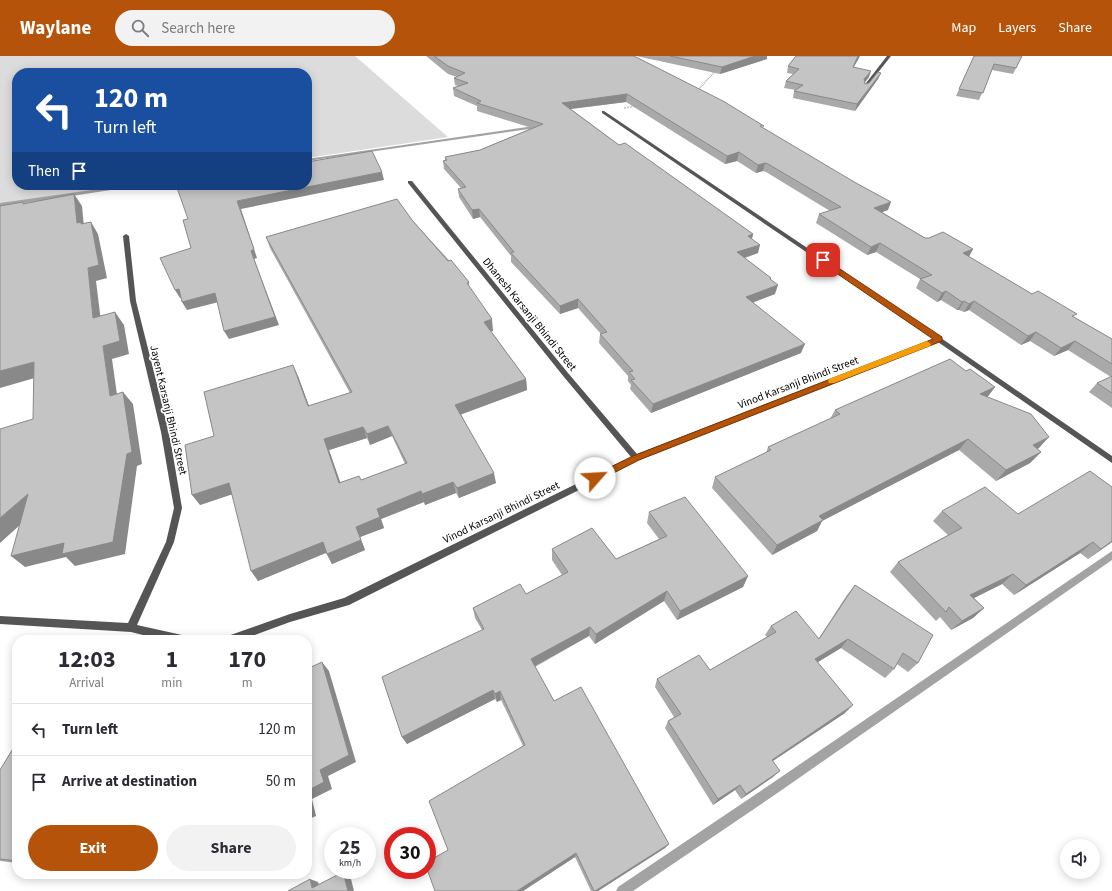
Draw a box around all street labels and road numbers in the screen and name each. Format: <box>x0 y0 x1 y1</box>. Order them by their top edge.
street label: Dhanesh Karsanji Bhindi Street <box>479 254 580 374</box>
street label: Jayent Karsanji Bhindi Street <box>146 344 191 477</box>
street label: Vinod Karsanji Bhindi Street <box>736 352 861 412</box>
street label: Vinod Karsanji Bhindi Street <box>440 478 562 547</box>

